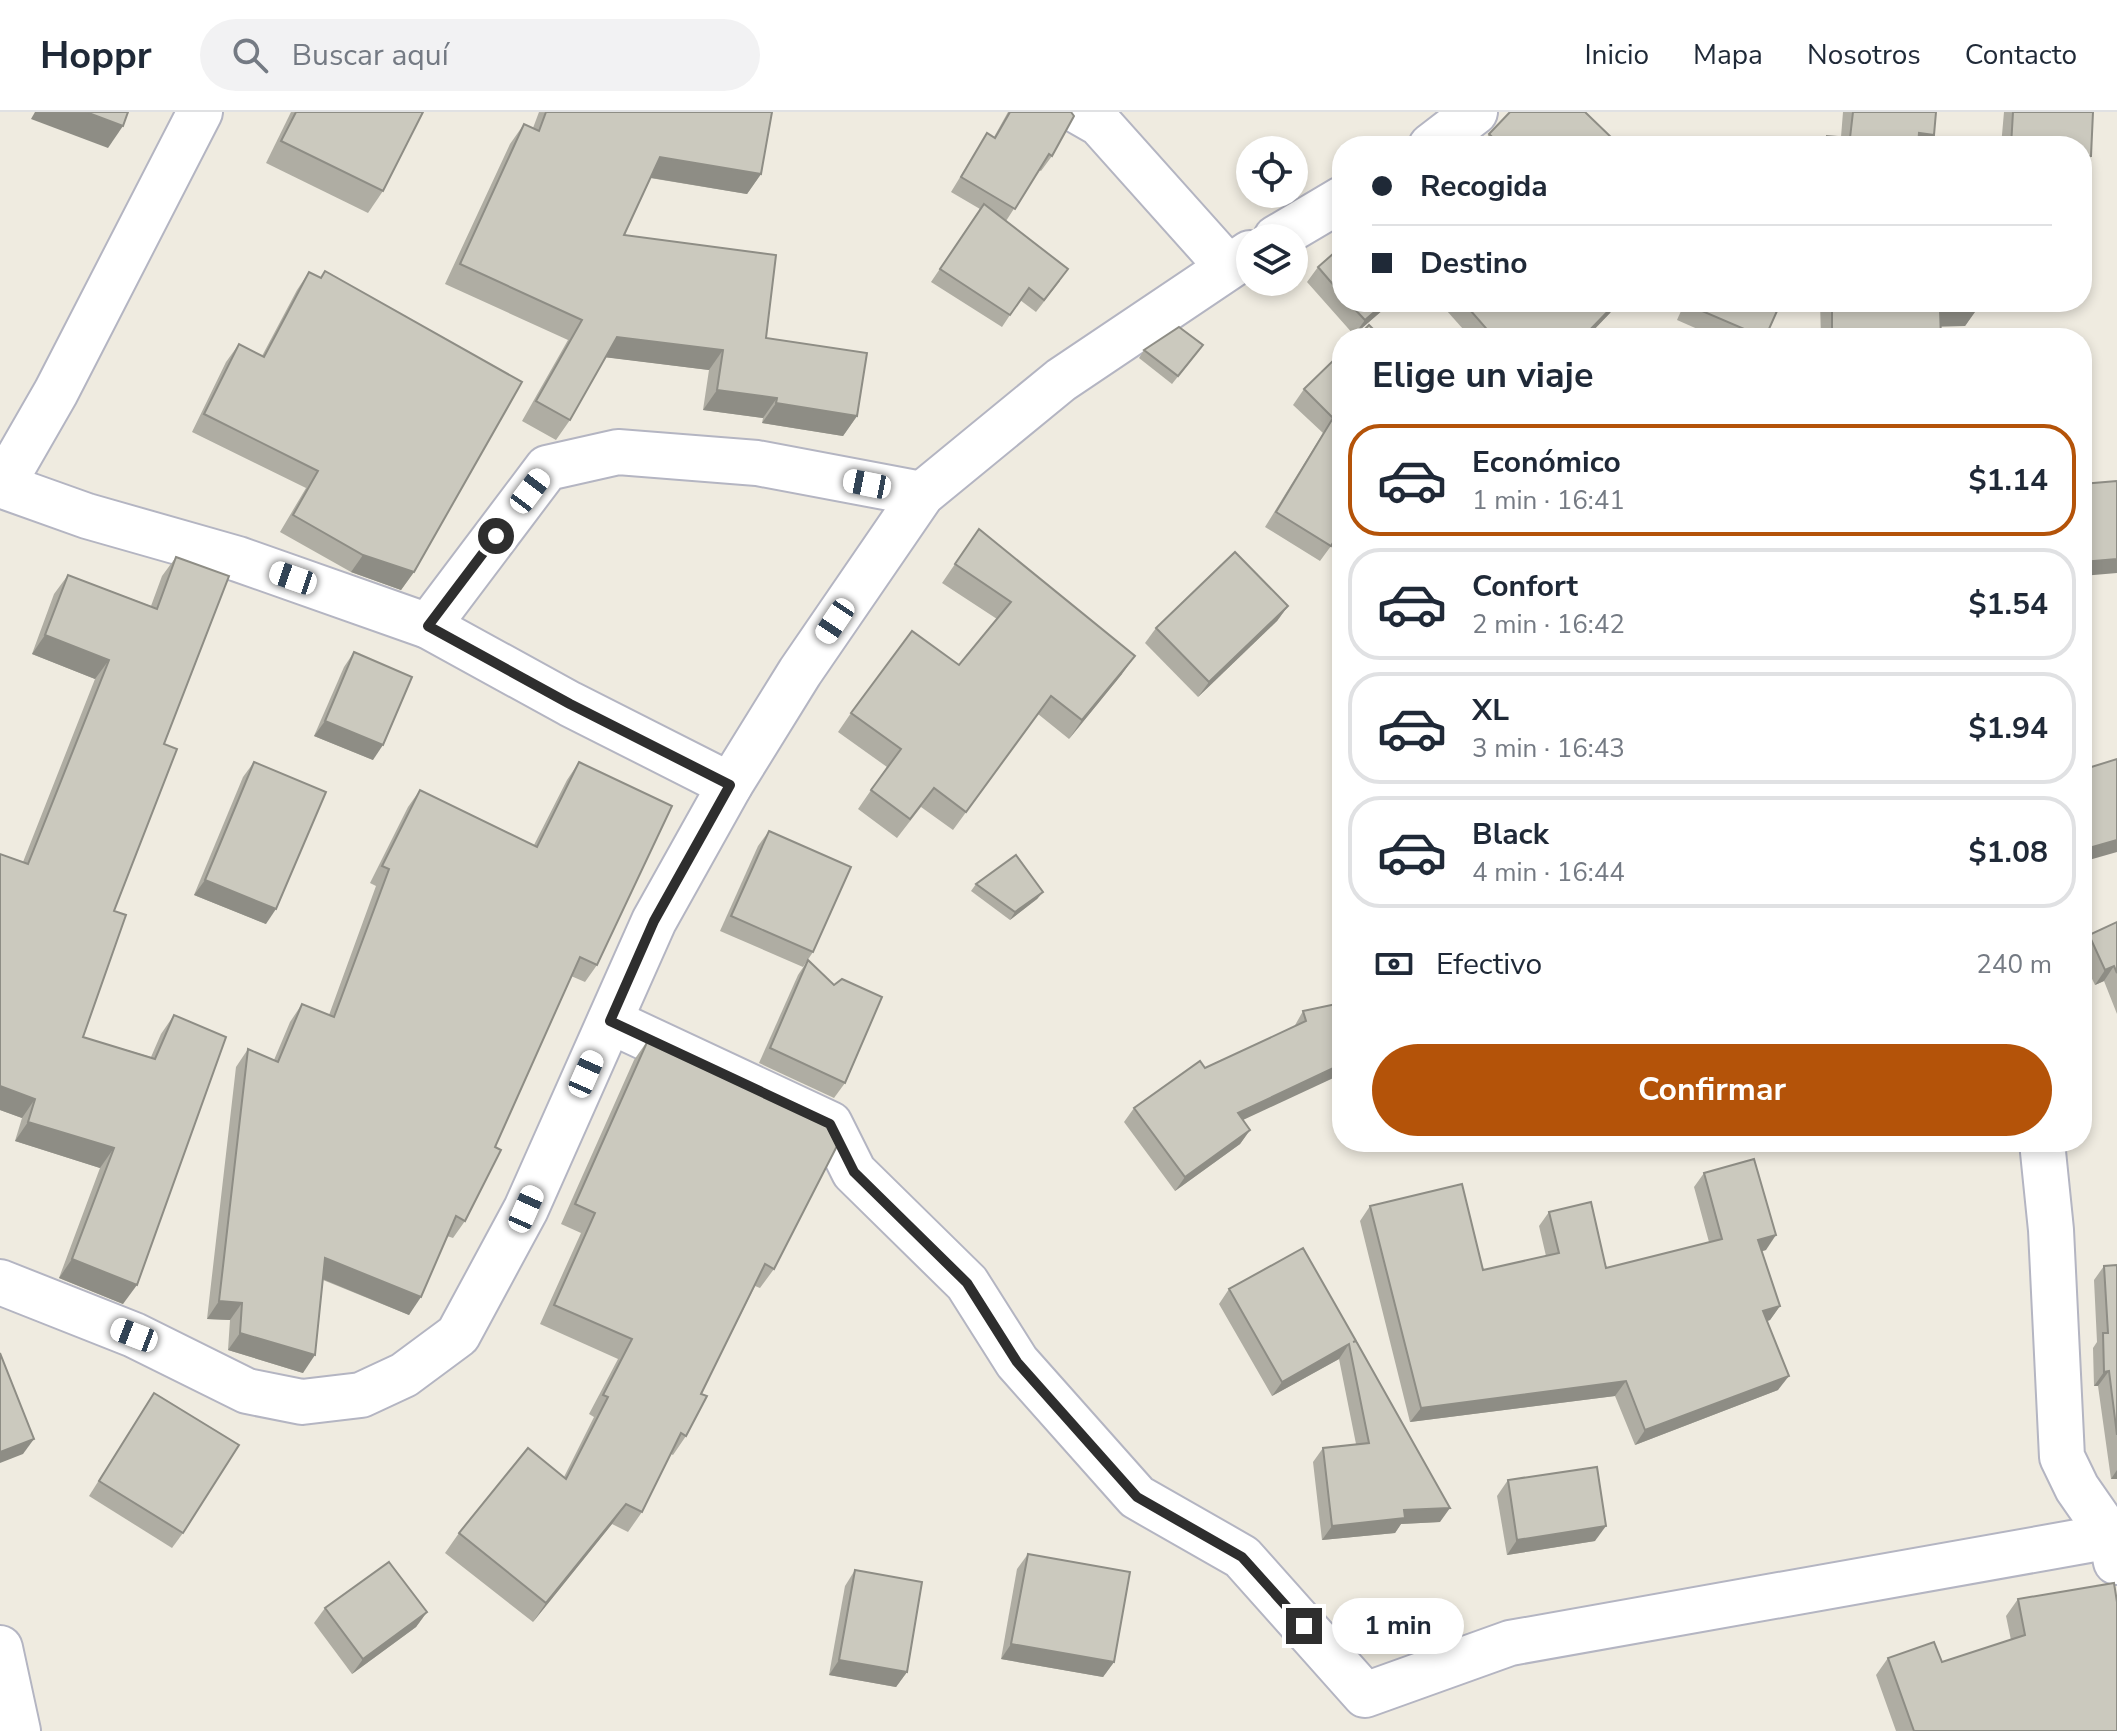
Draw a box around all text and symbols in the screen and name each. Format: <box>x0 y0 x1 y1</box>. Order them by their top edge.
search box <box>200 19 760 91</box>
text: Hoppr <box>40 30 152 81</box>
icon: search <box>228 33 272 77</box>
text: Buscar aquí <box>292 35 449 76</box>
text: Inicio <box>1584 36 1649 74</box>
text: Mapa <box>1693 36 1763 74</box>
text: Nosotros <box>1807 36 1921 74</box>
text: Contacto <box>1965 36 2077 74</box>
map controls <box>1236 136 1308 296</box>
button: locate <box>1236 136 1308 208</box>
text: Recogida <box>1420 166 1548 207</box>
button: layers <box>1236 224 1308 296</box>
text: Destino <box>1420 243 1528 284</box>
text: Elige un viaje <box>1372 351 1593 400</box>
text: Económico <box>1472 442 1621 483</box>
icon: car <box>1376 444 1448 516</box>
text: $1.14 <box>1969 460 2048 501</box>
car <box>506 465 554 517</box>
car <box>841 468 893 500</box>
text: 1 min · 16:41 <box>1472 483 1625 518</box>
route start <box>478 518 514 554</box>
car <box>266 559 320 597</box>
text: Confort <box>1472 566 1578 607</box>
icon: car <box>1376 568 1448 640</box>
text: $1.54 <box>1969 584 2048 625</box>
car <box>812 594 858 648</box>
text: 2 min · 16:42 <box>1472 607 1625 642</box>
text: XL <box>1472 690 1509 731</box>
icon: car <box>1376 692 1448 764</box>
text: $1.94 <box>1969 708 2048 749</box>
text: 3 min · 16:43 <box>1472 731 1625 766</box>
text: Black <box>1472 814 1549 855</box>
icon: car <box>1376 816 1448 888</box>
text: $1.08 <box>1969 832 2048 873</box>
text: 4 min · 16:44 <box>1472 855 1625 890</box>
icon: cash <box>1372 942 1416 986</box>
text: Efectivo <box>1436 944 1542 985</box>
text: 240 m <box>1976 947 2052 982</box>
button: Confirmar <box>1372 1044 2052 1136</box>
car <box>565 1047 607 1101</box>
car <box>505 1182 547 1236</box>
car <box>107 1315 161 1355</box>
callout: 1 min <box>1332 1598 1464 1654</box>
route end <box>1286 1608 1322 1644</box>
text: 1 min <box>1364 1608 1432 1643</box>

